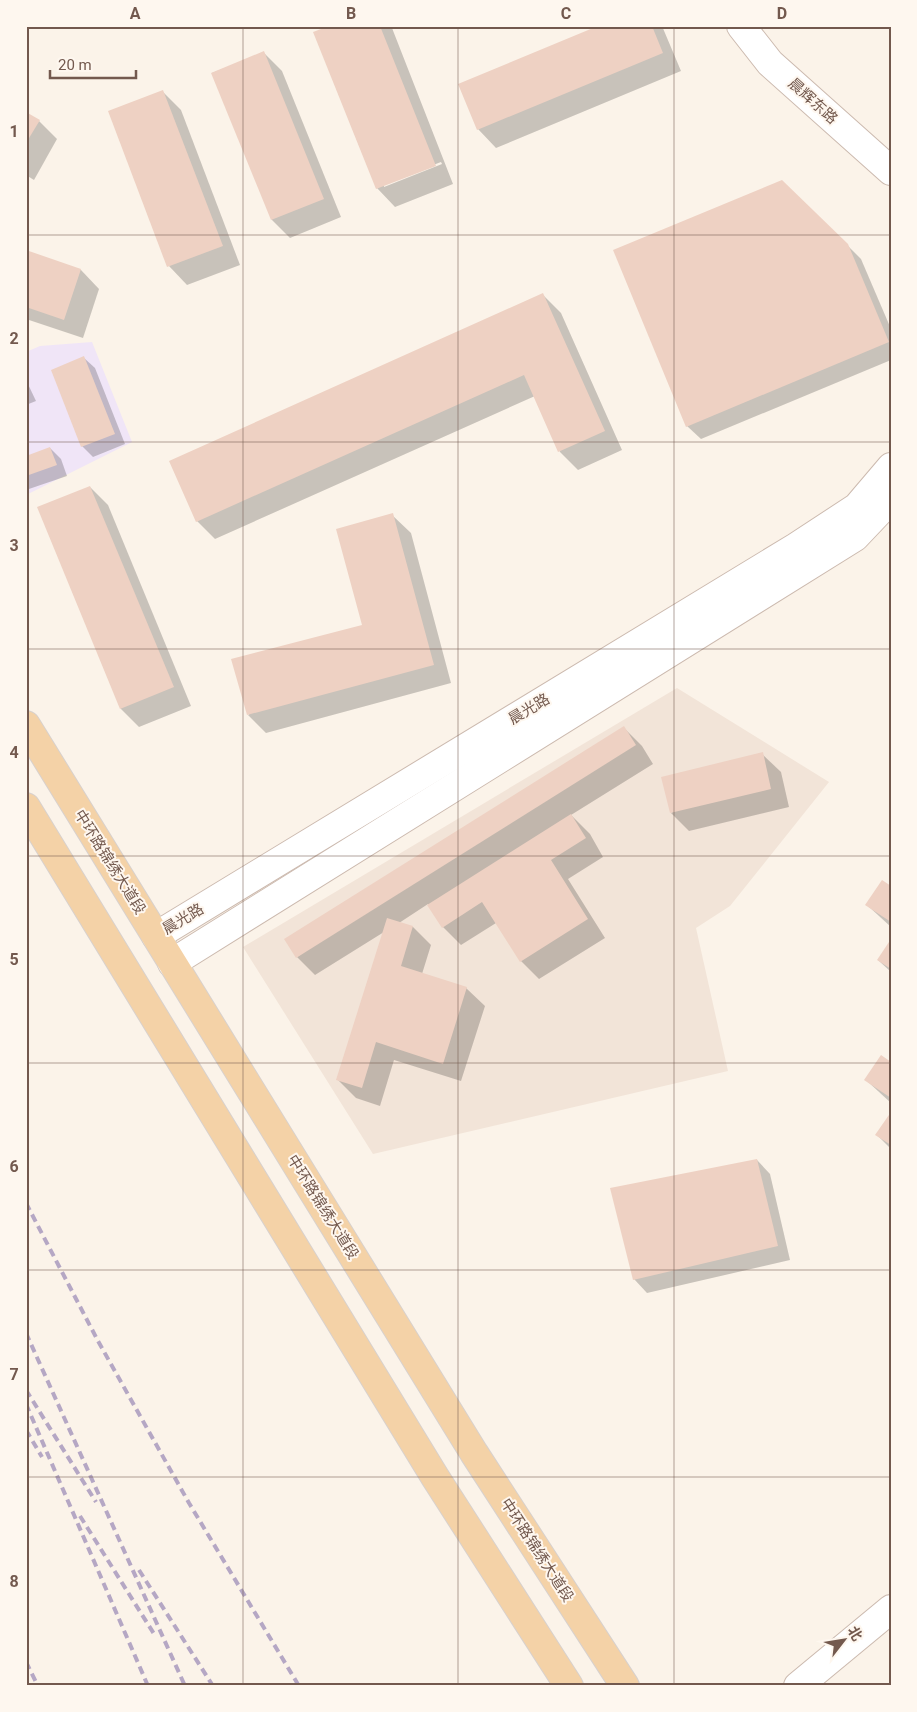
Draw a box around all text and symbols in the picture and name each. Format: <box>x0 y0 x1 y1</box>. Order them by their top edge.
text: A <box>130 4 141 23</box>
text: B <box>346 4 356 23</box>
text: C <box>561 4 571 23</box>
text: D <box>777 4 787 23</box>
scale bar <box>50 48 136 80</box>
text: 20 m <box>58 56 92 74</box>
street label: 晨辉东路 <box>785 74 841 128</box>
text: 1 <box>9 122 19 141</box>
text: 2 <box>9 329 19 348</box>
text: 3 <box>9 536 19 555</box>
street label: 晨光路 <box>505 690 553 728</box>
text: 4 <box>9 743 19 762</box>
street label: 中环路锦绣大道段 <box>71 806 149 918</box>
street label: 晨光路 <box>159 900 207 938</box>
text: 5 <box>9 950 19 969</box>
street label: 中环路锦绣大道段 <box>284 1151 362 1263</box>
text: 6 <box>9 1157 19 1176</box>
text: 7 <box>9 1365 19 1384</box>
street label: 中环路锦绣大道段 <box>497 1495 577 1605</box>
text: 8 <box>9 1572 19 1591</box>
north arrow <box>820 1614 870 1664</box>
text: 北 <box>845 1623 866 1643</box>

